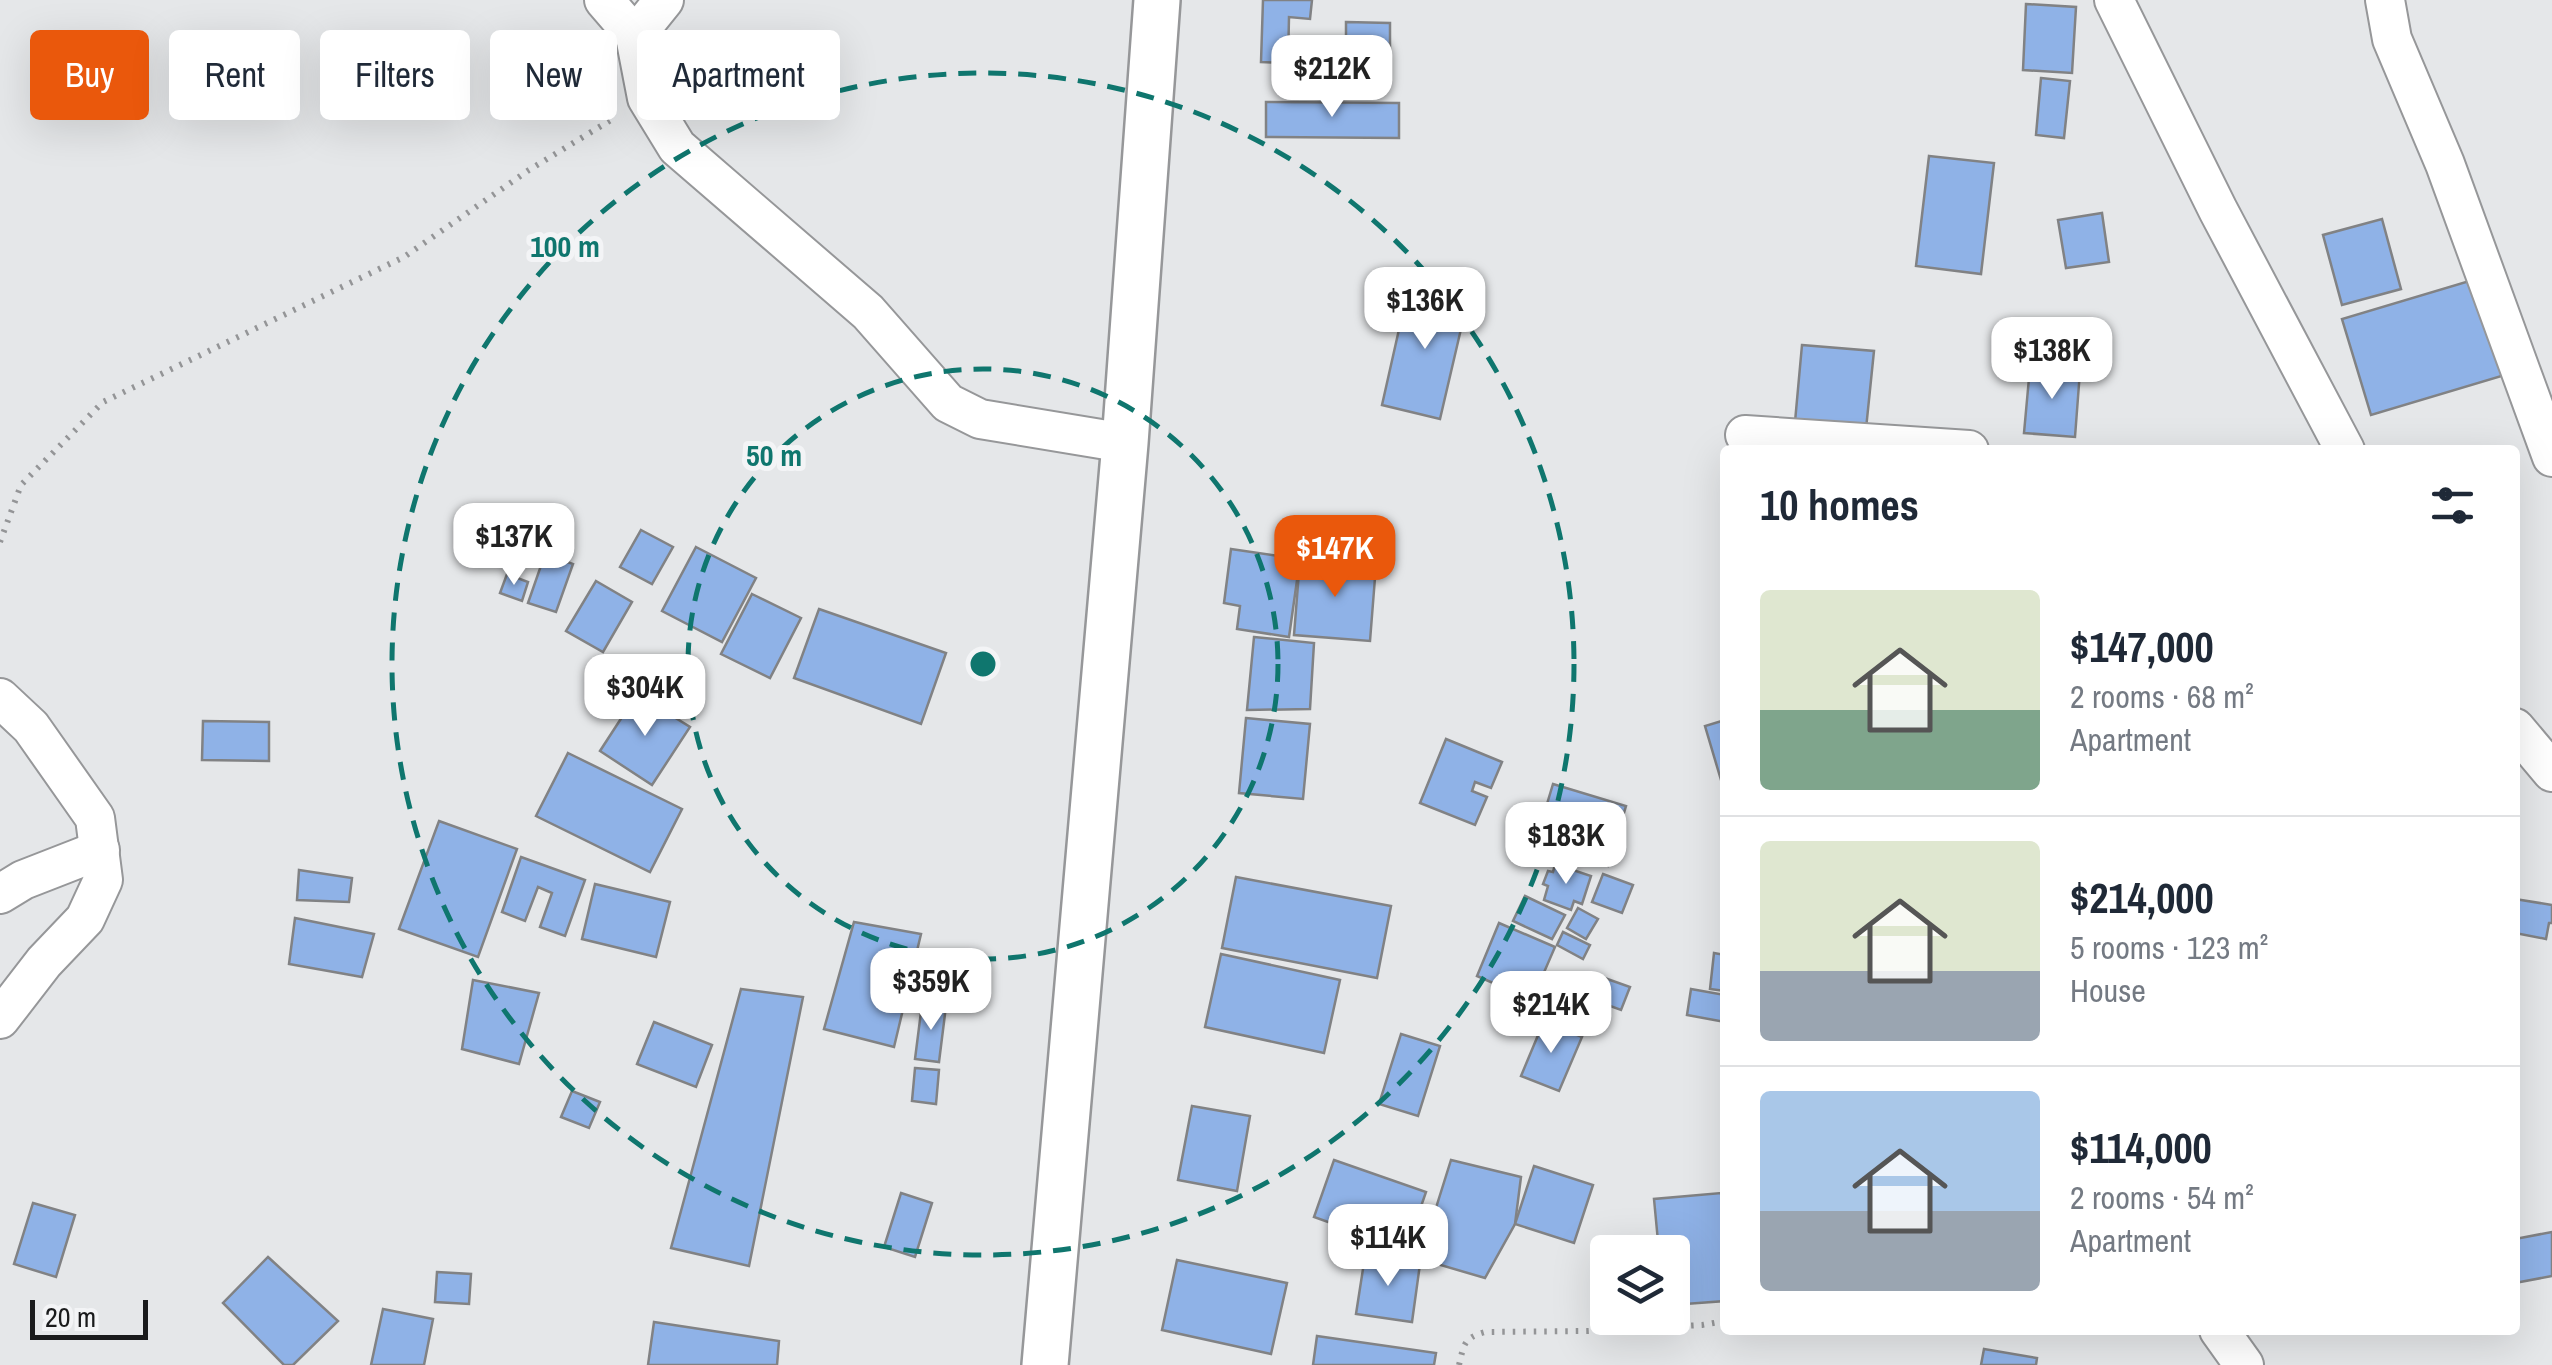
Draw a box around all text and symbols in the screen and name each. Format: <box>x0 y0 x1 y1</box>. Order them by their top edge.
chip: Buy <box>30 30 149 120</box>
chip: Rent <box>169 30 300 120</box>
chip: Filters <box>320 30 470 120</box>
chip: New <box>490 30 617 120</box>
chip: Apartment <box>637 30 840 120</box>
pin: $212K <box>1262 35 1402 120</box>
text: $212K <box>1293 46 1371 89</box>
text: 100 m <box>530 226 600 266</box>
pin: $136K <box>1355 267 1495 352</box>
text: $136K <box>1386 278 1464 321</box>
pin: $138K <box>1982 317 2122 402</box>
text: $138K <box>2013 328 2091 371</box>
text: 50 m <box>746 435 802 475</box>
text: 10 homes <box>1760 477 1919 533</box>
icon: filters <box>2425 478 2480 533</box>
pin: $137K <box>444 503 584 588</box>
text: $137K <box>475 514 553 557</box>
pin: $147K <box>1265 515 1405 600</box>
text: $147K <box>1296 526 1374 569</box>
text: $147,000 <box>2070 619 2214 675</box>
icon: home <box>1840 630 1960 750</box>
centre of rings <box>965 646 1001 682</box>
pin: $304K <box>575 654 715 739</box>
text: $304K <box>606 665 684 708</box>
text: 2 rooms · 68 m² <box>2070 675 2254 718</box>
text: Apartment <box>2070 718 2191 761</box>
pin: $183K <box>1496 802 1636 887</box>
text: $183K <box>1527 813 1605 856</box>
text: $214,000 <box>2070 870 2214 926</box>
icon: home <box>1840 881 1960 1001</box>
text: 5 rooms · 123 m² <box>2070 926 2268 969</box>
pin: $359K <box>861 948 1001 1033</box>
text: $359K <box>892 959 970 1002</box>
text: House <box>2070 969 2146 1012</box>
pin: $214K <box>1481 971 1621 1056</box>
text: $214K <box>1512 982 1590 1025</box>
text: $114,000 <box>2070 1120 2212 1176</box>
icon: home <box>1840 1131 1960 1251</box>
text: 2 rooms · 54 m² <box>2070 1176 2254 1219</box>
pin: $114K <box>1318 1204 1458 1289</box>
text: $114K <box>1350 1215 1426 1258</box>
text: Apartment <box>2070 1219 2191 1262</box>
map controls <box>1590 1235 1690 1335</box>
button: layers <box>1590 1235 1690 1335</box>
scale bar <box>30 1295 148 1340</box>
text: 20 m <box>45 1298 96 1336</box>

